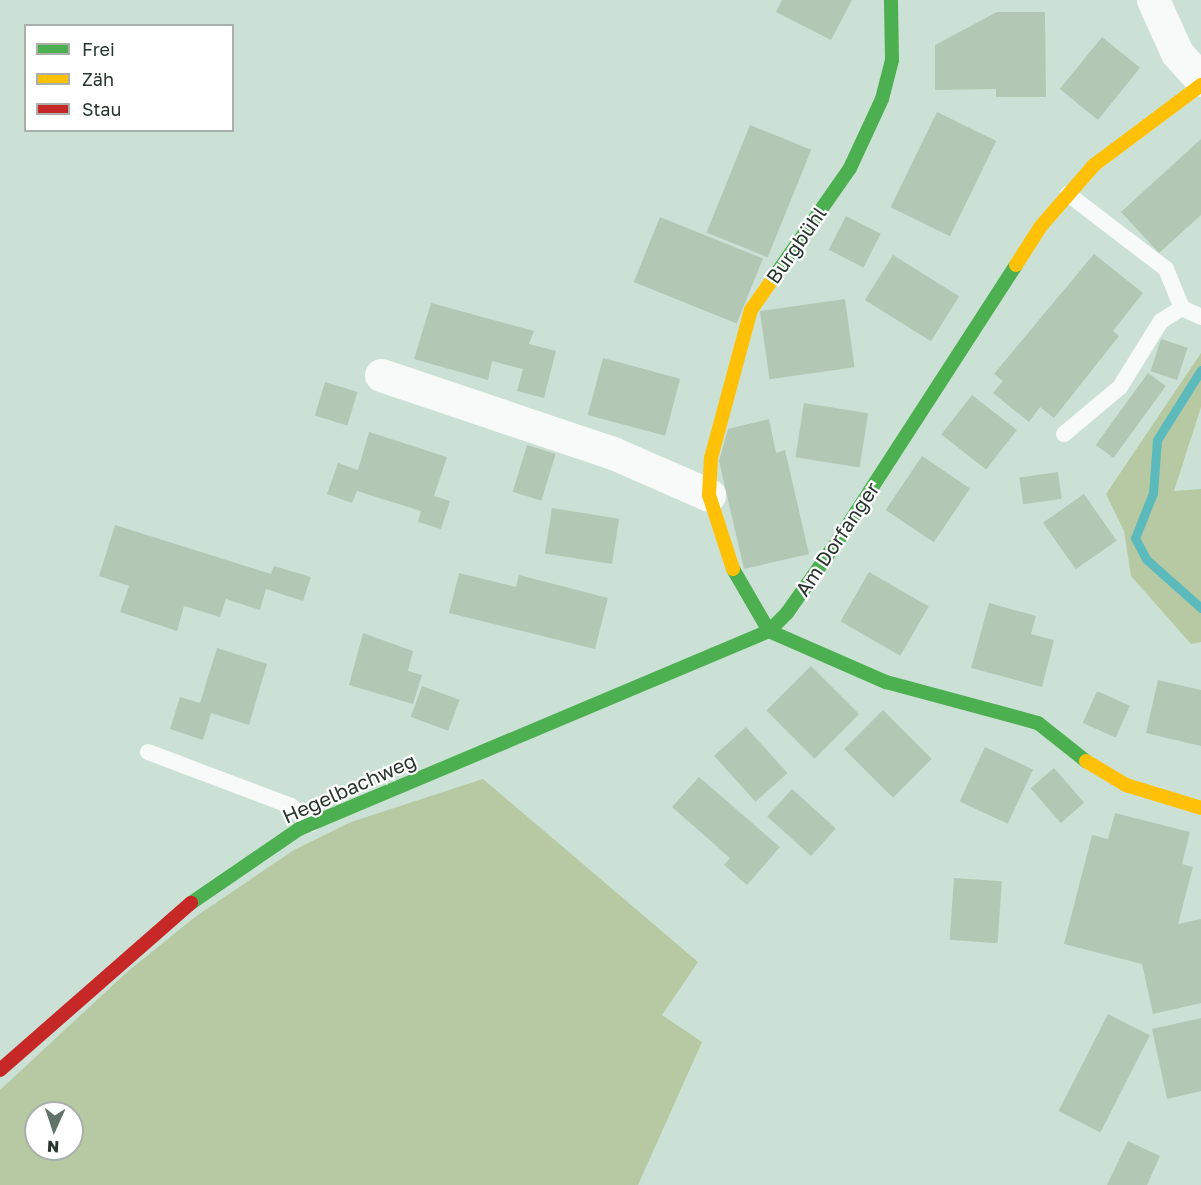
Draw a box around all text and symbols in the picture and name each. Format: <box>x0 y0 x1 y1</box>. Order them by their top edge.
legend <box>24 24 234 132</box>
text: Frei <box>82 38 115 60</box>
text: Zäh <box>82 68 114 90</box>
text: Stau <box>82 98 121 120</box>
street label: Burgbühl <box>761 202 831 288</box>
street label: Am Dorfanger <box>790 477 884 601</box>
street label: Hegelbachweg <box>279 748 419 828</box>
north arrow <box>24 1101 84 1161</box>
text: N <box>47 1137 60 1157</box>

